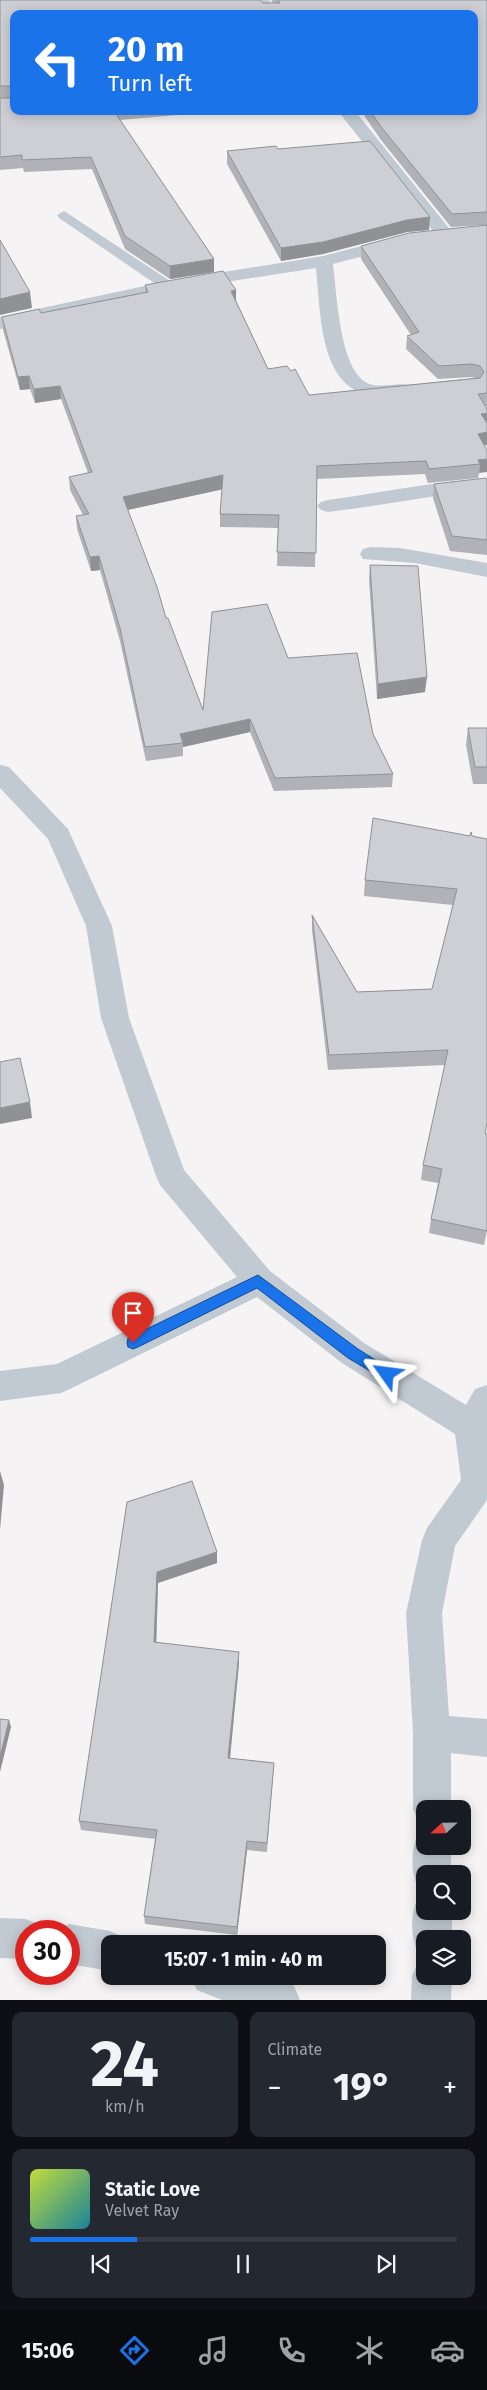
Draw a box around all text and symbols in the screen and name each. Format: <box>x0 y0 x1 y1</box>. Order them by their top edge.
text: 20 m <box>108 28 184 70</box>
icon: left <box>25 30 90 95</box>
text: Turn left <box>108 70 192 97</box>
pin <box>112 1292 154 1343</box>
icon: arrive <box>119 1299 147 1327</box>
position arrow <box>360 1347 412 1399</box>
north arrow <box>416 1800 471 1855</box>
map controls <box>416 1800 471 1985</box>
button: search <box>416 1865 471 1920</box>
speed limit sign: 30 <box>15 1920 80 1985</box>
button: layers <box>416 1930 471 1985</box>
text: 15:07 · 1 min · 40 m <box>164 1948 323 1971</box>
text: 24 <box>91 2025 159 2103</box>
text: Climate <box>268 2040 322 2059</box>
text: 19° <box>333 2064 392 2110</box>
text: − <box>268 2071 282 2104</box>
text: + <box>443 2071 457 2104</box>
text: km/h <box>105 2097 145 2116</box>
text: Static Love <box>105 2178 200 2201</box>
text: Velvet Ray <box>105 2201 179 2220</box>
icon: previous <box>87 2250 115 2278</box>
icon: pause <box>229 2250 257 2278</box>
icon: next <box>372 2250 400 2278</box>
icon: directions <box>117 2333 152 2368</box>
icon: music <box>196 2333 231 2368</box>
icon: phone <box>274 2333 309 2368</box>
icon: climate <box>352 2333 387 2368</box>
icon: car <box>430 2333 465 2368</box>
text: 15:06 <box>22 2337 74 2364</box>

